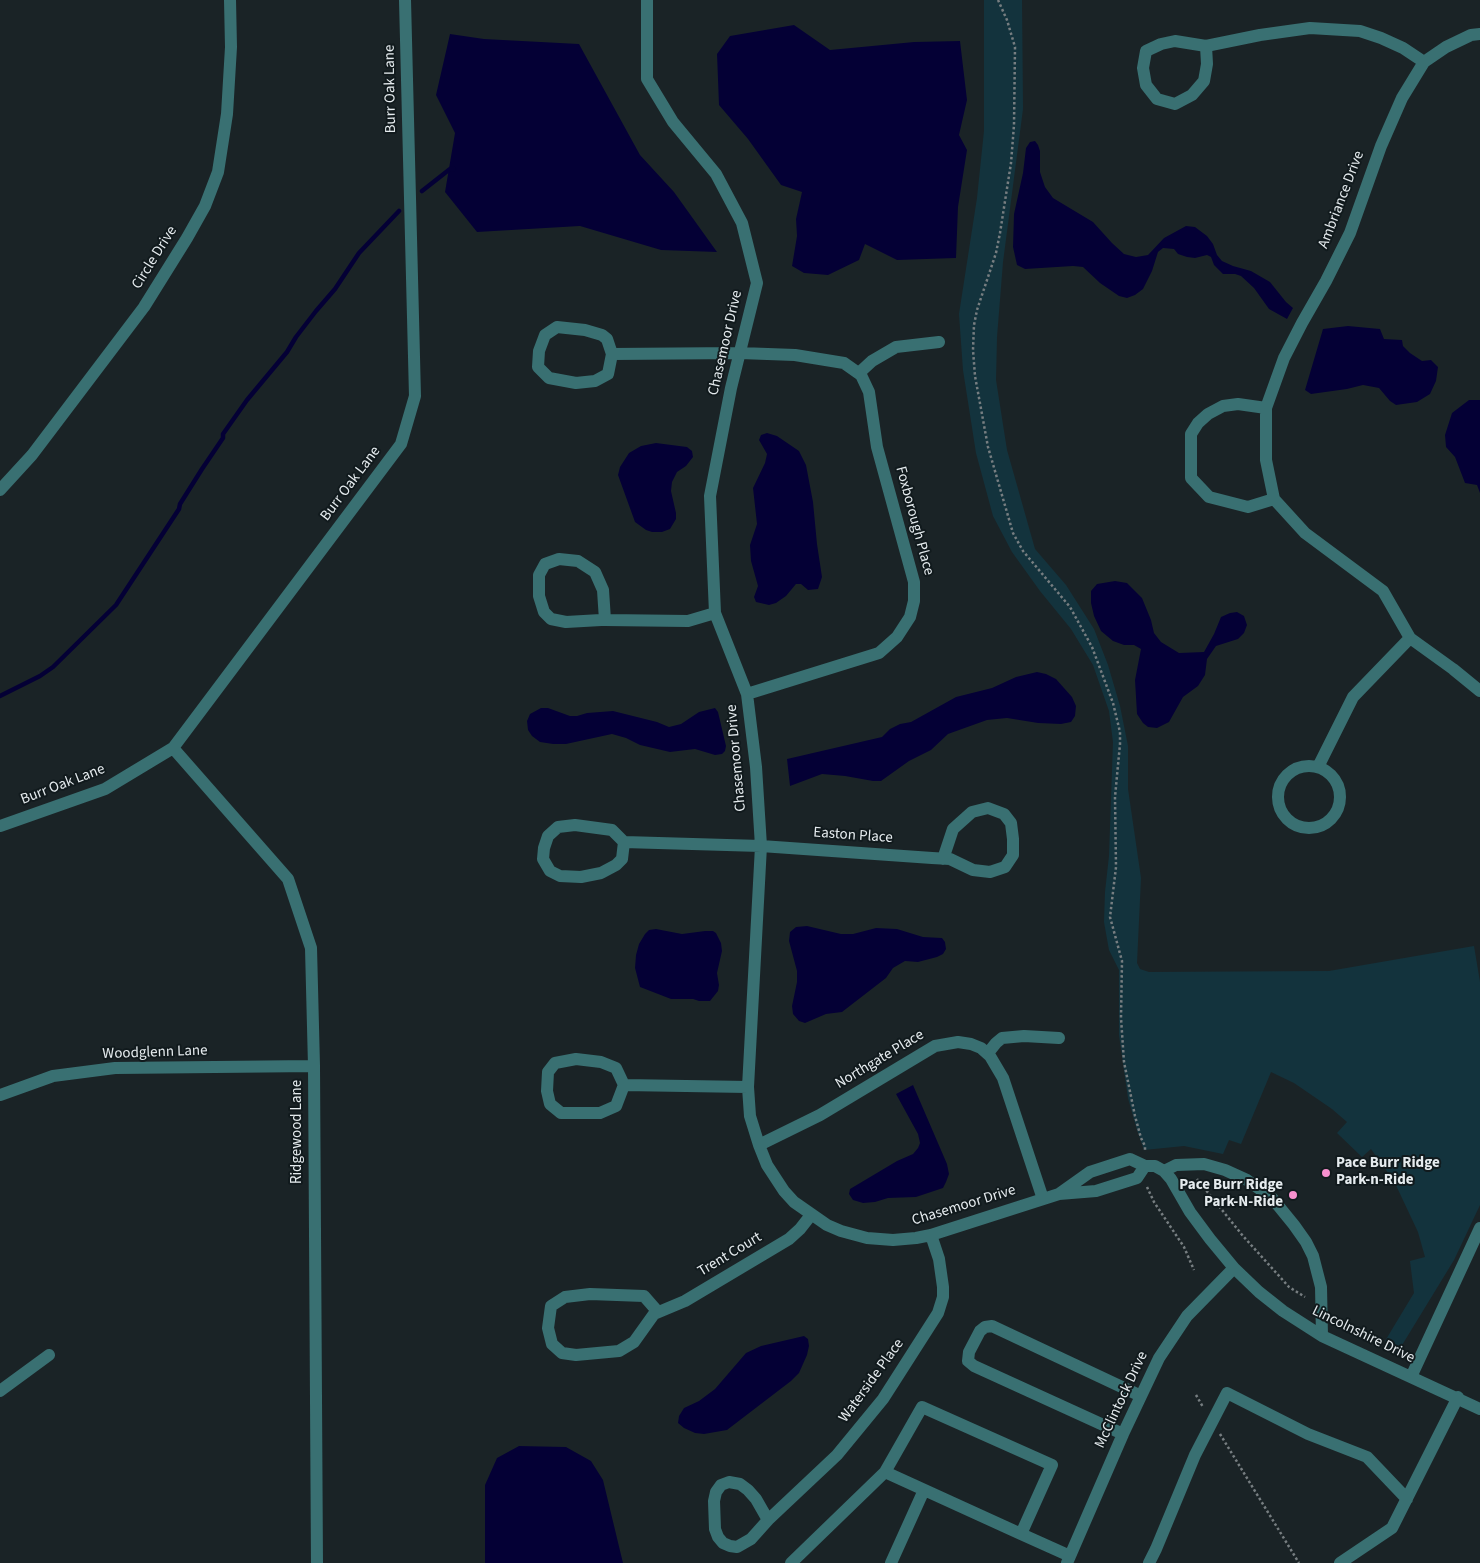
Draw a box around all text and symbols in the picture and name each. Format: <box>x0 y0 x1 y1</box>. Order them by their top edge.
street label: Burr Oak Lane <box>381 44 401 134</box>
street label: Ambriance Drive <box>1315 149 1369 251</box>
street label: Circle Drive <box>129 223 181 293</box>
street label: Chasemoor Drive <box>705 289 747 397</box>
street label: Burr Oak Lane <box>317 443 385 525</box>
street label: Foxborough Place <box>891 465 937 577</box>
street label: Chasemoor Drive <box>723 704 751 812</box>
street label: Burr Oak Lane <box>18 761 108 809</box>
street label: Easton Place <box>813 824 893 848</box>
street label: Northgate Place <box>832 1027 928 1093</box>
street label: Woodglenn Lane <box>102 1042 208 1064</box>
street label: Ridgewood Lane <box>289 1080 307 1184</box>
place label: Pace Burr Ridge Park-n-Ride <box>1336 1155 1440 1190</box>
marker: Pace Burr Ridge Park-n-Ride <box>1320 1167 1332 1179</box>
place label: Pace Burr Ridge Park-N-Ride <box>1179 1177 1283 1212</box>
street label: Chasemoor Drive <box>910 1182 1018 1230</box>
marker: Pace Burr Ridge Park-N-Ride <box>1287 1189 1299 1201</box>
street label: Trent Court <box>695 1229 765 1281</box>
street label: Lincolnshire Drive <box>1309 1302 1417 1368</box>
street label: Waterside Place <box>836 1336 908 1426</box>
street label: McClintock Drive <box>1092 1349 1152 1451</box>

